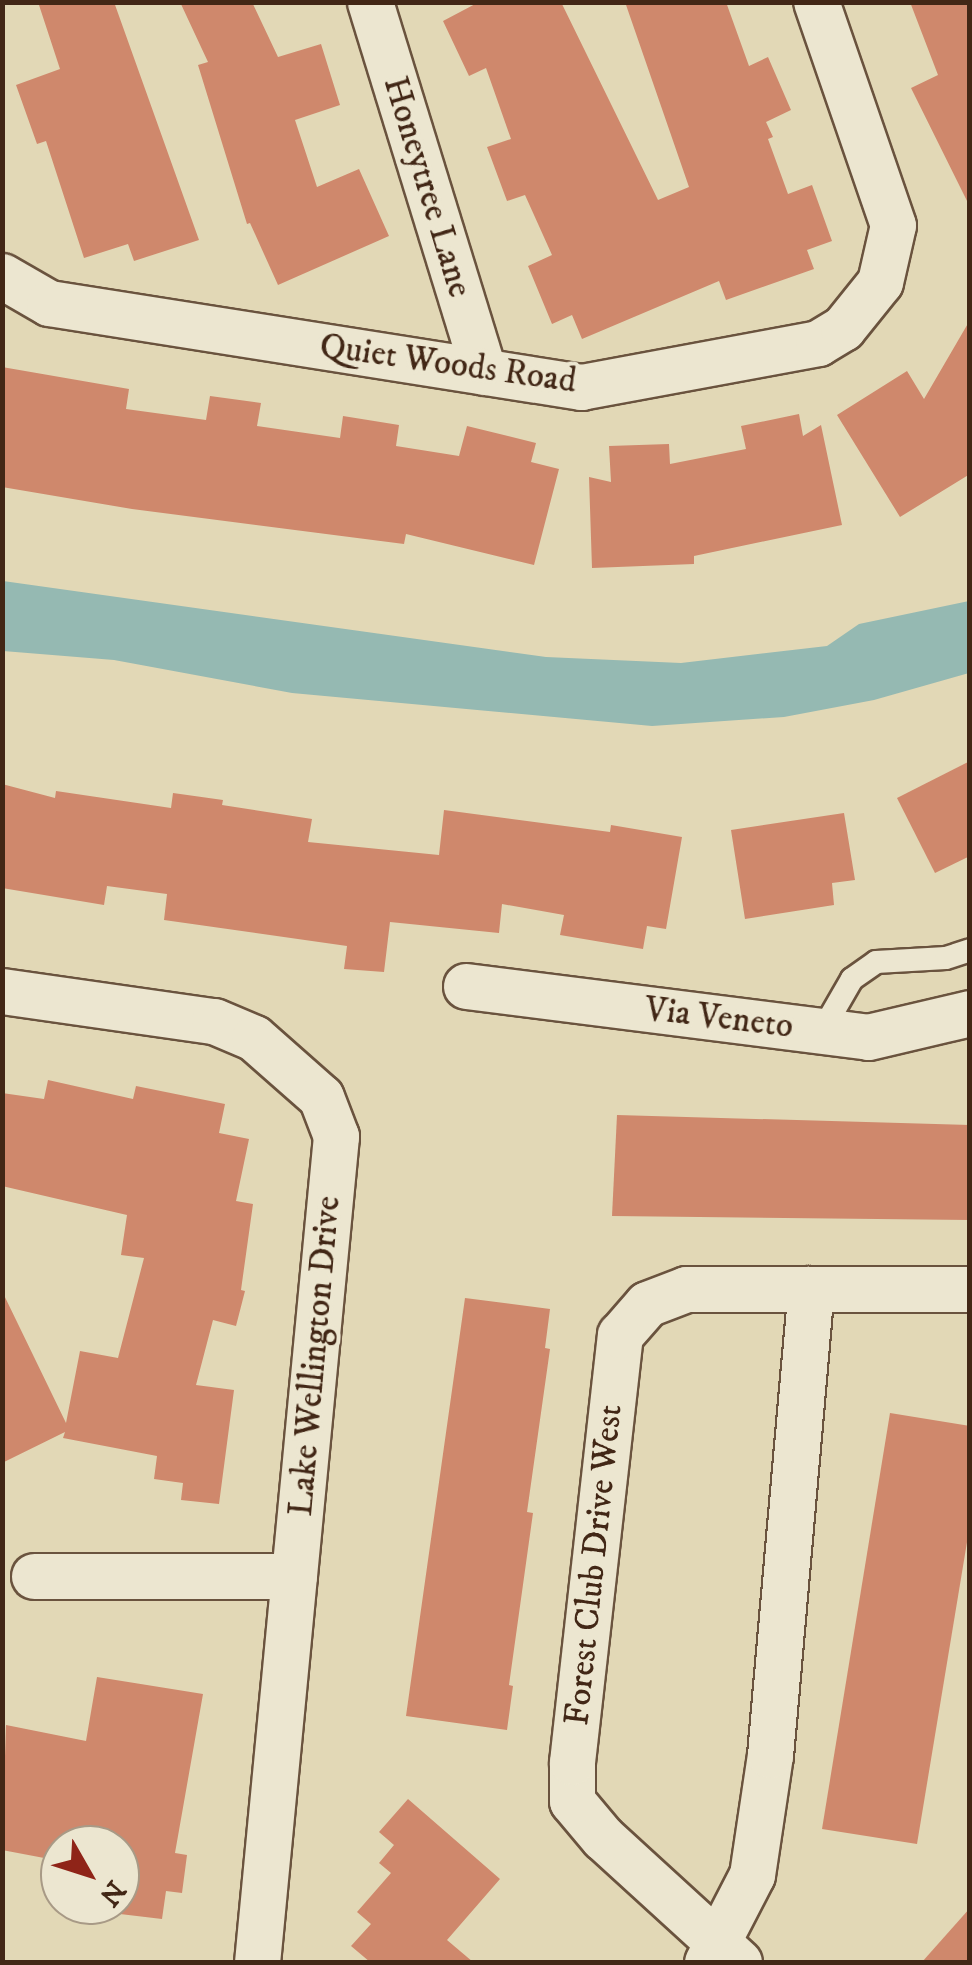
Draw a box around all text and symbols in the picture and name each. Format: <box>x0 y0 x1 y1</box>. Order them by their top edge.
street label: Honeytree Lane <box>373 72 481 302</box>
street label: Quiet Woods Road <box>317 325 579 403</box>
street label: Via Veneto <box>643 988 795 1048</box>
street label: Lake Wellington Drive <box>280 1194 350 1518</box>
street label: Forest Club Drive West <box>556 1402 632 1728</box>
north arrow <box>40 1825 140 1925</box>
text: N <box>91 1873 133 1913</box>

